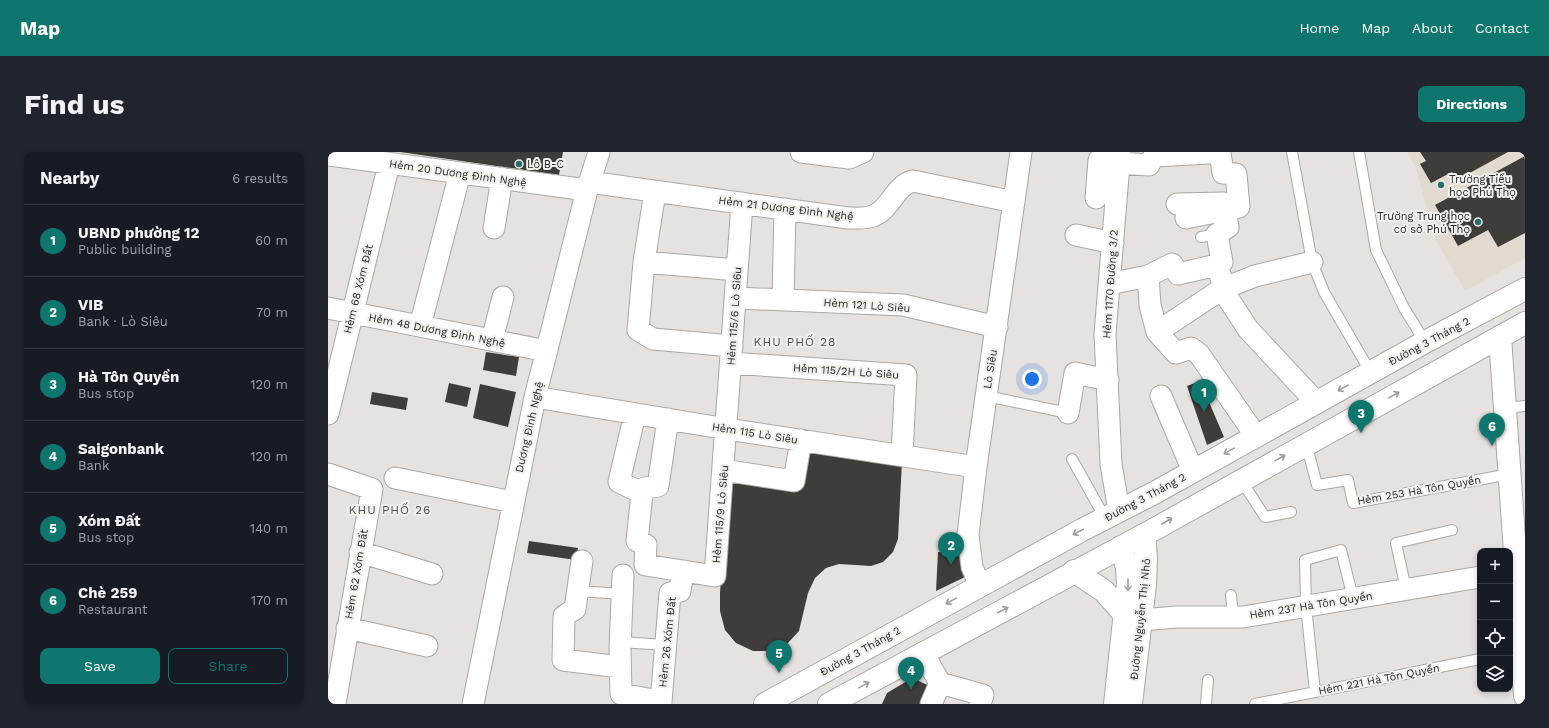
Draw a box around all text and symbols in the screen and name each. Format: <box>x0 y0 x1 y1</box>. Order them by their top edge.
text: Map <box>20 17 60 40</box>
text: Home <box>1299 20 1339 36</box>
text: Map <box>1361 20 1390 36</box>
text: About <box>1412 20 1453 36</box>
text: Contact <box>1475 20 1529 36</box>
button: Directions <box>1418 86 1525 122</box>
text: Find us <box>24 88 124 121</box>
street label: Hẻm 20 Dương Đình Nghệ <box>388 157 527 190</box>
place label: Lô B-C <box>527 158 565 171</box>
marker: Lô B-C <box>514 159 524 169</box>
text: Nearby <box>40 168 99 188</box>
text: 6 results <box>232 171 288 186</box>
place label: Trường Tiểu học Phú Thọ <box>1449 173 1516 199</box>
marker: Trường Tiểu học Phú Thọ <box>1436 180 1446 190</box>
street label: Hẻm 21 Dương Đình Nghệ <box>718 194 854 223</box>
place label: Trường Trung học cơ sở Phú Thọ <box>1377 210 1470 236</box>
marker: Trường Trung học cơ sở Phú Thọ <box>1473 217 1483 227</box>
text: UBND phường 12 <box>78 224 200 242</box>
street label: Hẻm 1170 Đường 3/2 <box>1100 229 1121 339</box>
text: 1 <box>50 233 56 248</box>
text: 60 m <box>255 233 288 248</box>
text: Public building <box>78 242 171 257</box>
street label: Hẻm 68 Xóm Đất <box>341 243 376 335</box>
street label: Hẻm 115/6 Lò Si6u <box>725 266 744 366</box>
text: VIB <box>78 296 103 314</box>
street label: Hẻm 121 Lò Siêu <box>823 296 911 315</box>
text: 2 <box>49 305 57 320</box>
text: 70 m <box>256 305 288 320</box>
street label: Hẻm 48 Dương Đình Nghệ <box>368 311 506 350</box>
text: Bank · Lò Siêu <box>78 314 168 329</box>
street label: Đường 3 Tháng 2 <box>1386 315 1472 368</box>
district label: KHU PHỐ 28 <box>754 334 836 349</box>
street label: Lò Siêu <box>981 348 1000 390</box>
street label: Hẻm 115/2H Lò Siêu <box>793 361 899 382</box>
text: Hà Tôn Quyền <box>78 368 179 386</box>
your location <box>1022 369 1042 389</box>
text: 3 <box>49 377 57 392</box>
text: 120 m <box>250 377 288 392</box>
pin: 1 <box>1191 379 1217 412</box>
street label: Dương Đình Nghệ <box>513 380 546 474</box>
one-way arrow <box>1337 385 1349 392</box>
text: Bus stop <box>78 386 134 401</box>
one-way arrow <box>1388 391 1400 398</box>
pin: 3 <box>1348 400 1374 433</box>
pin: 6 <box>1479 413 1505 446</box>
street label: Hẻm 115 Lò Siêu <box>711 420 799 447</box>
text: Saigonbank <box>78 440 164 458</box>
one-way arrow <box>1223 447 1235 455</box>
text: 4 <box>49 449 57 464</box>
text: 120 m <box>250 449 288 464</box>
one-way arrow <box>1274 453 1286 461</box>
text: Bank <box>78 458 109 473</box>
street label: Hẻm 115/9 Lò Siêu <box>710 464 731 564</box>
street label: Đường 3 Tháng 2 <box>1102 471 1188 524</box>
street label: Hẻm 253 Hà Tôn Quyền <box>1356 473 1482 508</box>
district label: KHU PHỐ 26 <box>349 502 431 517</box>
text: Xóm Đất <box>78 512 141 530</box>
one-way arrow <box>1161 517 1173 525</box>
text: 5 <box>49 521 57 536</box>
text: 140 m <box>250 521 288 536</box>
street label: Hẻm 62 Xóm Đất <box>342 528 371 620</box>
one-way arrow <box>1072 529 1084 537</box>
text: Bus stop <box>78 530 134 545</box>
pin: 2 <box>938 532 964 565</box>
map controls <box>1477 548 1513 692</box>
button: + <box>1477 548 1513 584</box>
street label: Đường Nguyễn Thị Nhỏ <box>1127 558 1153 680</box>
one-way arrow <box>1124 578 1132 591</box>
text: Chè 259 <box>78 584 137 602</box>
button: − <box>1477 584 1513 620</box>
street label: Hẻm 237 Hà Tôn Quyền <box>1249 589 1374 622</box>
text: 6 <box>49 593 57 608</box>
text: 170 m <box>251 593 288 608</box>
street label: Hẻm 26 Xóm Đất <box>656 596 679 688</box>
one-way arrow <box>946 598 958 606</box>
text: Restaurant <box>78 602 148 617</box>
one-way arrow <box>996 606 1008 613</box>
button: locate <box>1477 620 1513 656</box>
street label: Đường 3 Tháng 2 <box>818 624 903 679</box>
pin: 5 <box>766 640 792 673</box>
button: Save <box>40 648 160 684</box>
button: Share <box>168 648 288 684</box>
button: layers <box>1477 656 1513 692</box>
pin: 4 <box>898 657 924 690</box>
street label: Hẻm 221 Hà Tôn Quyền <box>1317 661 1441 698</box>
one-way arrow <box>858 681 870 689</box>

